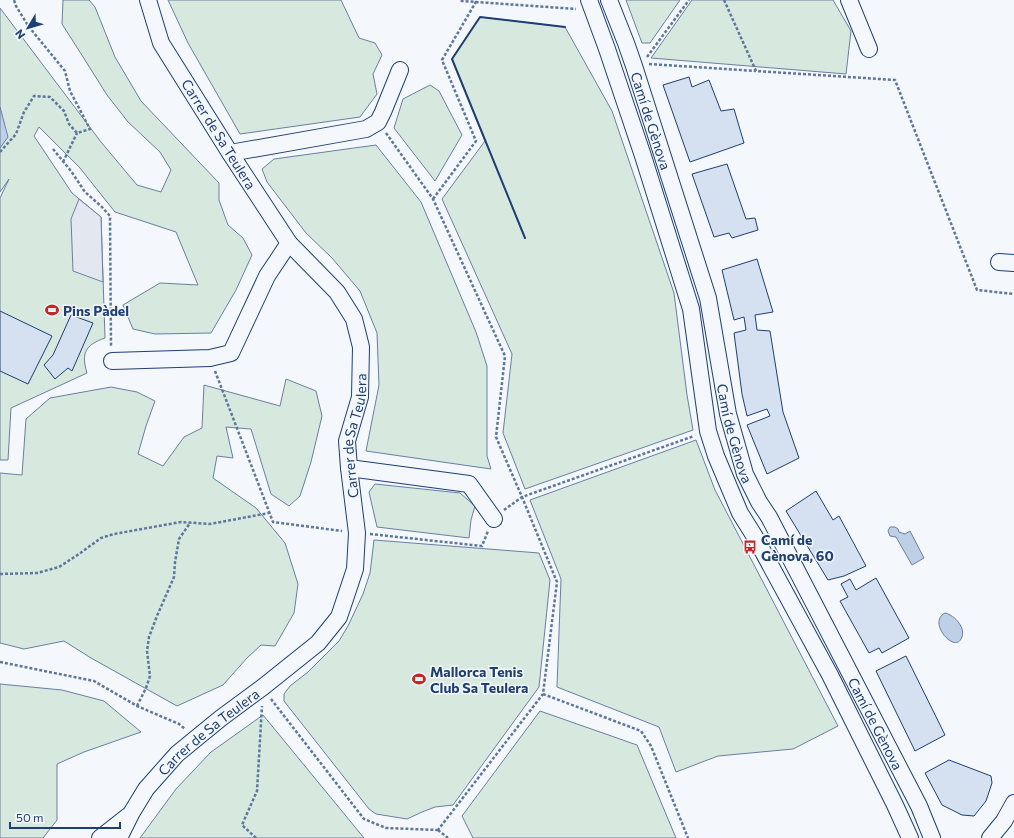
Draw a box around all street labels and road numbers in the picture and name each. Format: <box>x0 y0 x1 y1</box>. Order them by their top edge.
street label: Camí de Gènova <box>628 70 675 172</box>
street label: Carrer de Sa Teulera <box>178 76 260 192</box>
street label: Carrer de Sa Teulera <box>338 373 369 499</box>
street label: Camí de Gènova <box>714 382 757 486</box>
street label: Camí de Gènova <box>845 674 907 772</box>
street label: Carrer de Sa Teulera <box>154 685 262 778</box>

